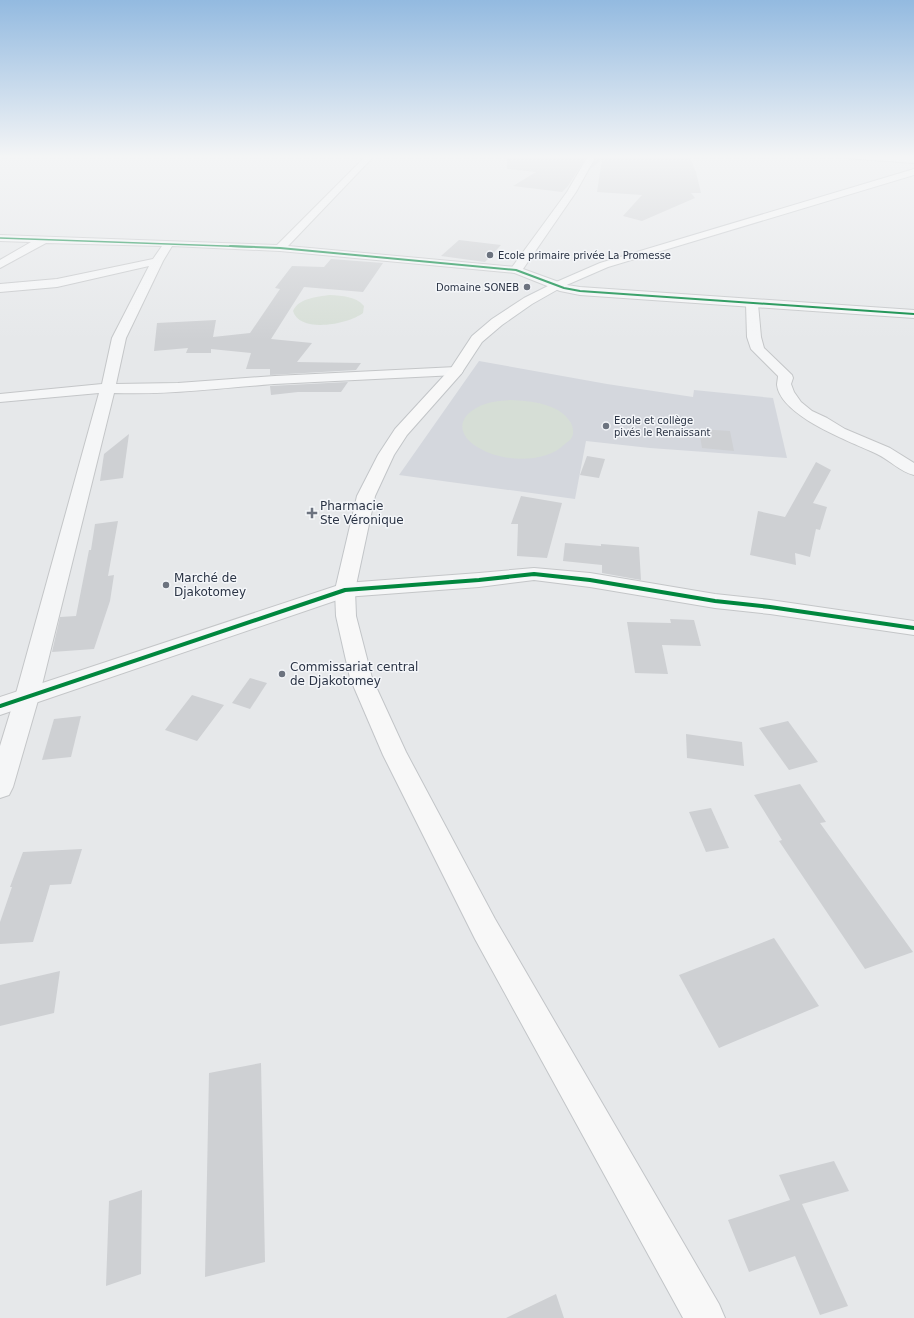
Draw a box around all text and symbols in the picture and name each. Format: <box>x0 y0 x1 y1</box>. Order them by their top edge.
marker: Ecole primaire privée La Promesse <box>485 250 495 260</box>
place label: Ecole primaire privée La Promesse <box>498 250 671 261</box>
place label: Domaine SONEB <box>436 282 519 293</box>
marker: Domaine SONEB <box>522 282 532 292</box>
place label: Ecole et collège pivés le Renaissant <box>614 415 710 438</box>
marker: Ecole et collège pivés le Renaissant <box>601 421 611 431</box>
place label: Pharmacie Ste Véronique <box>320 499 404 527</box>
marker: Pharmacie Ste Véronique <box>307 508 317 518</box>
place label: Marché de Djakotomey <box>174 571 246 599</box>
marker: Marché de Djakotomey <box>161 580 171 590</box>
place label: Commissariat central de Djakotomey <box>290 660 418 688</box>
marker: Commissariat central de Djakotomey <box>277 669 287 679</box>

